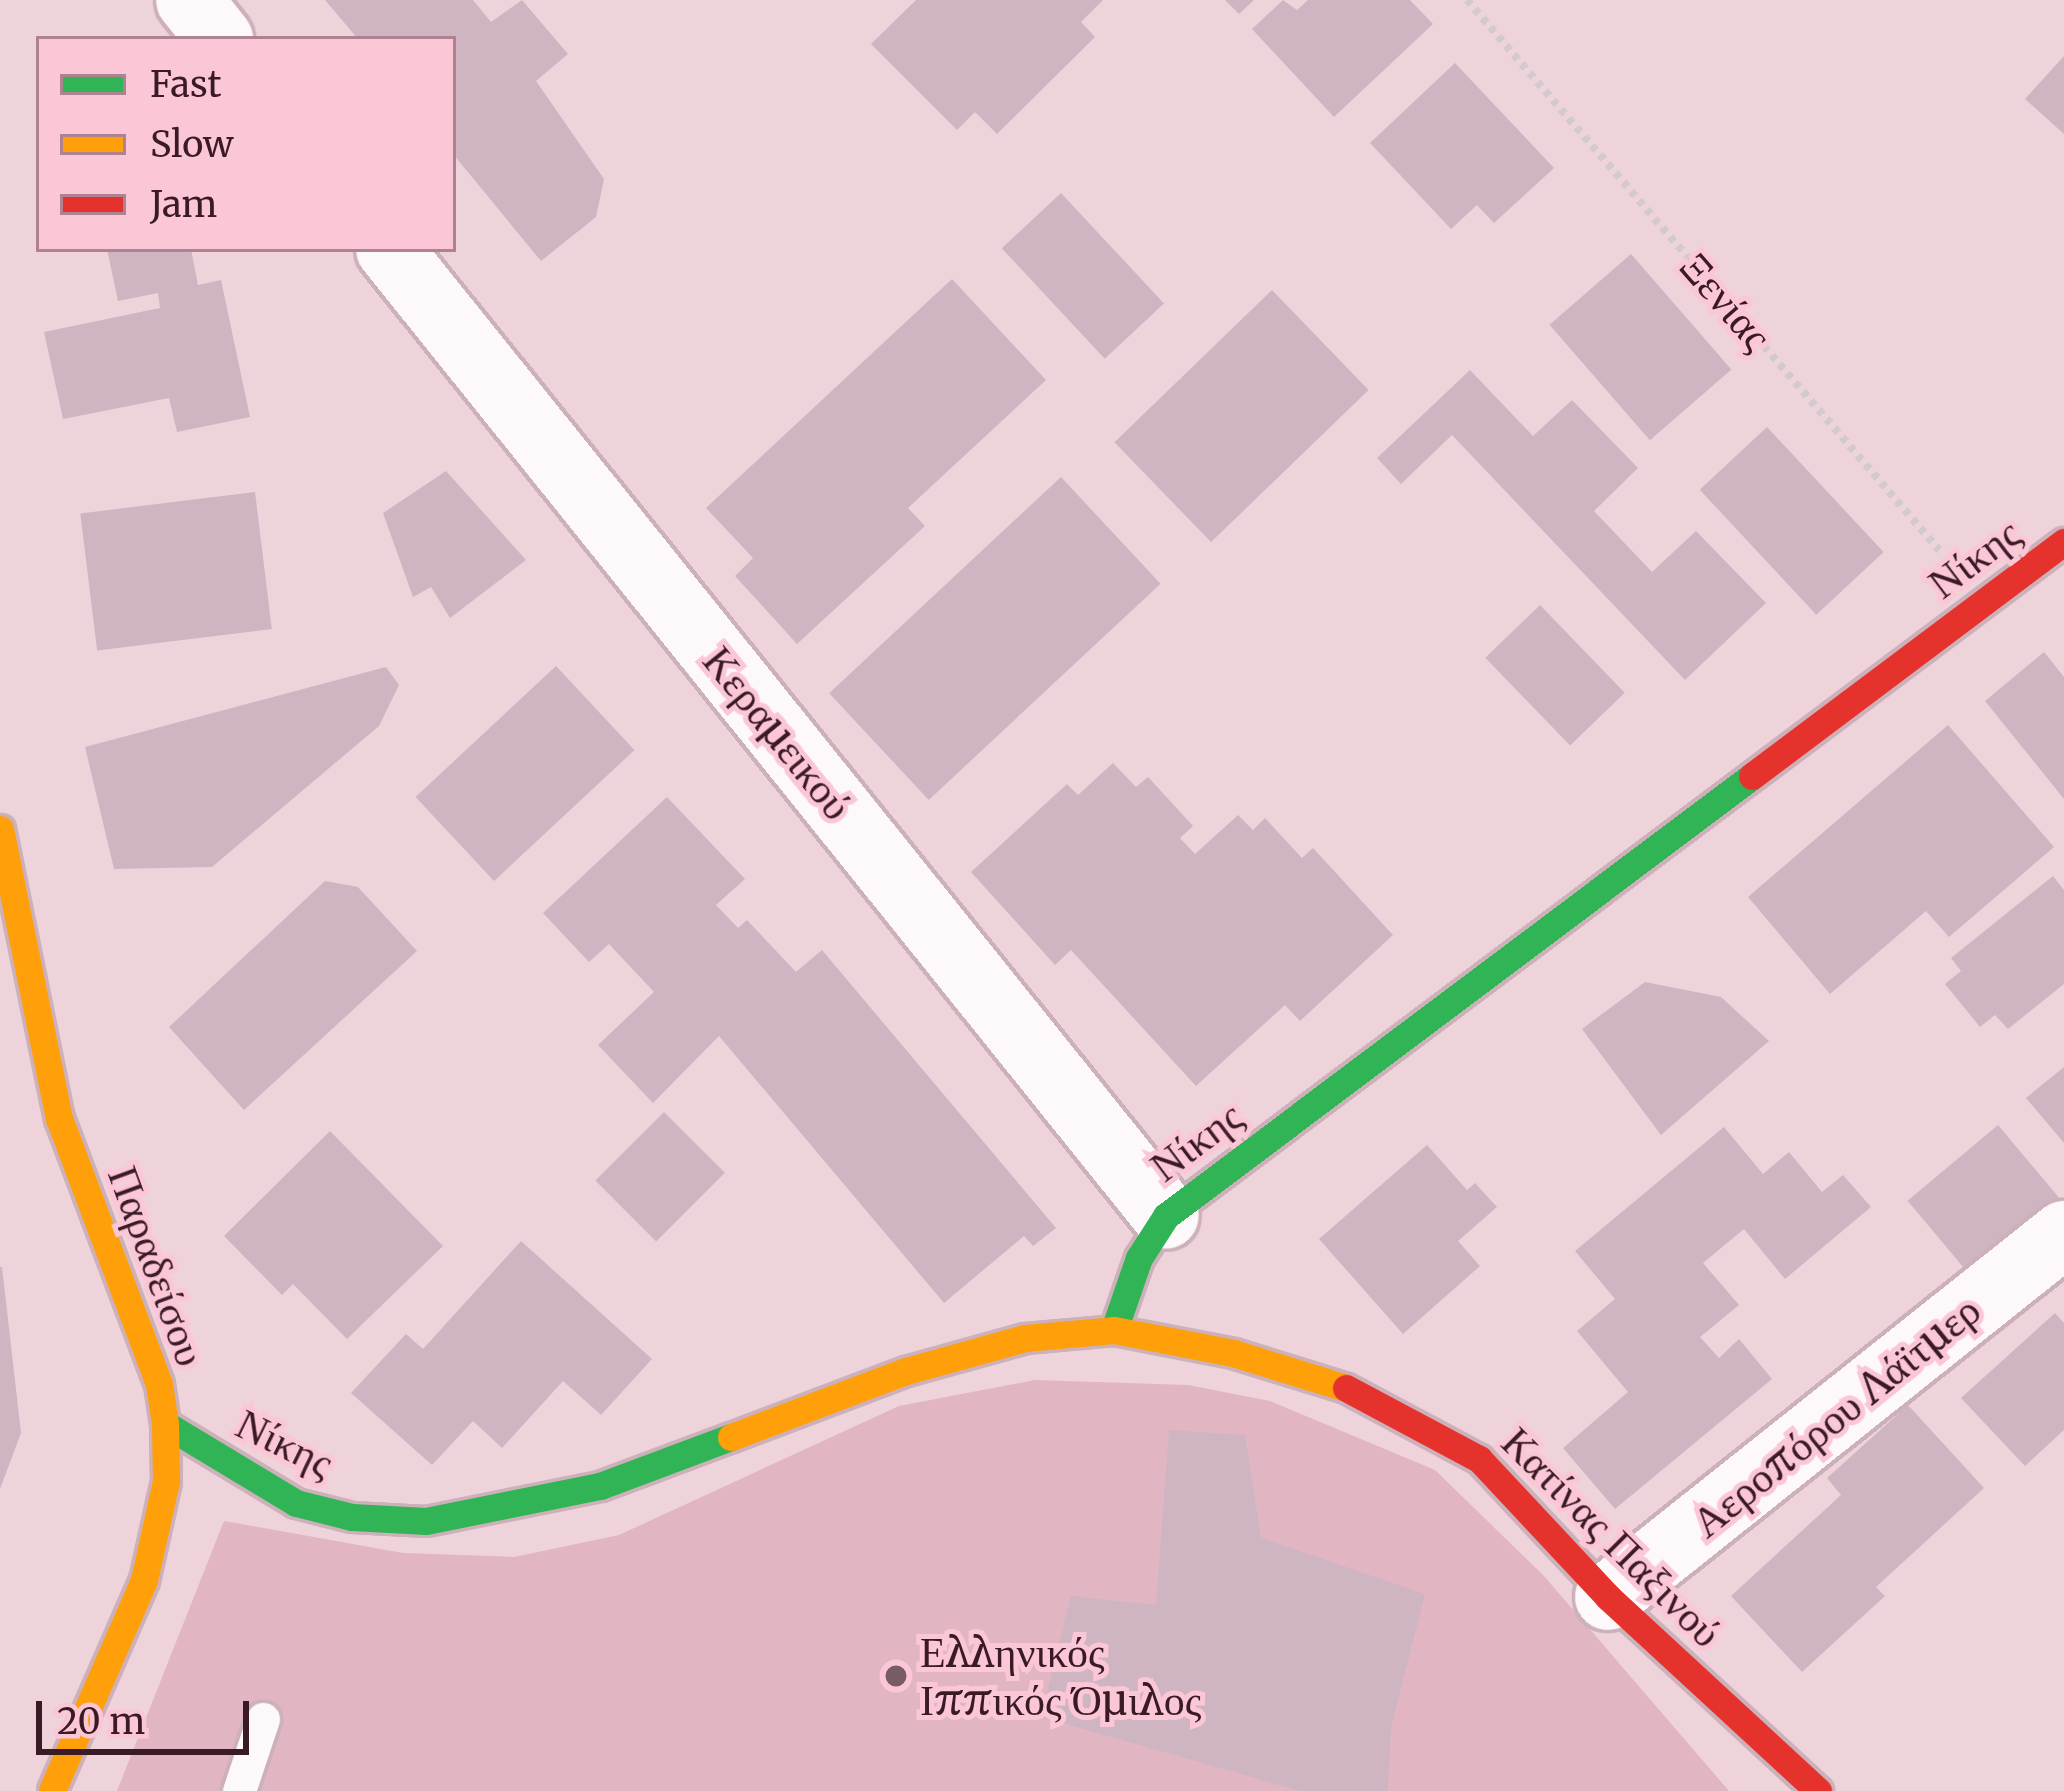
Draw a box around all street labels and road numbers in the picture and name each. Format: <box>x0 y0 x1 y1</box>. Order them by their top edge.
street label: Ξενίας <box>1670 242 1782 360</box>
street label: Νίκης <box>1918 507 2030 609</box>
street label: Κεραμεικού <box>693 636 863 830</box>
street label: Νίκης <box>1140 1090 1252 1192</box>
street label: Παραδείσου <box>98 1159 216 1373</box>
street label: Αεροπόρου Λάϊτμερ <box>1682 1284 1990 1548</box>
street label: Νίκης <box>228 1398 342 1488</box>
street label: Κατίνας Παξινού <box>1492 1417 1732 1657</box>

